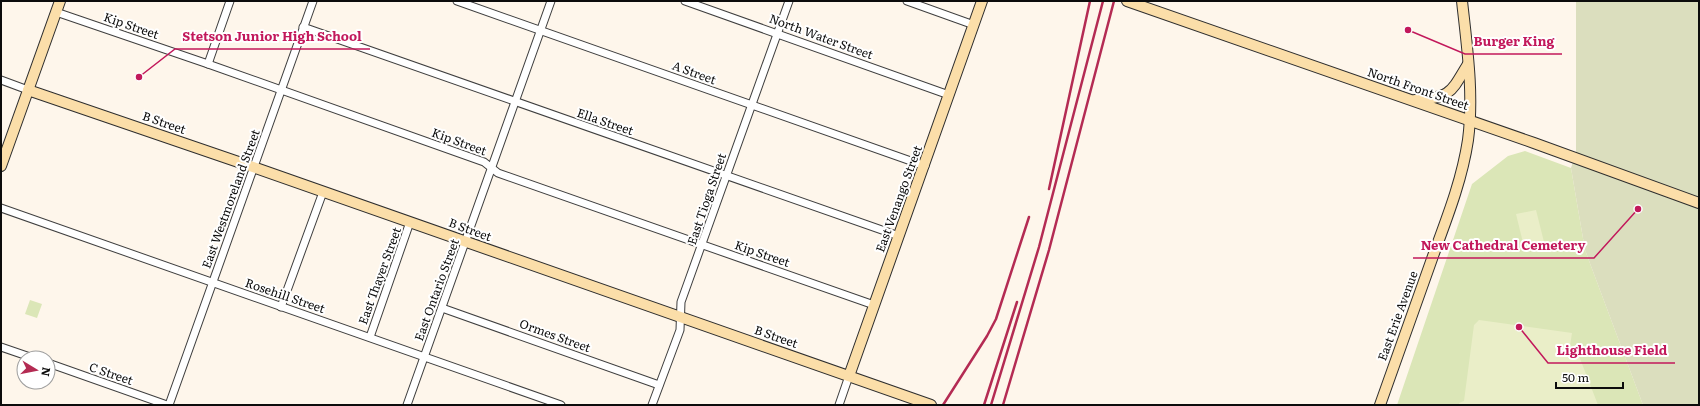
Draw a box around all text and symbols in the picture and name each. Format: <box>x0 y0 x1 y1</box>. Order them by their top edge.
street label: Kip Street <box>101 7 161 43</box>
street label: North Water Street <box>767 9 876 63</box>
callout: Stetson Junior High School <box>175 24 370 49</box>
text: Stetson Junior High School <box>182 26 362 45</box>
callout: Burger King <box>1465 29 1562 54</box>
text: Burger King <box>1474 31 1555 50</box>
street label: A Street <box>670 56 719 88</box>
street label: North Front Street <box>1365 62 1471 114</box>
street label: Ella Street <box>575 103 636 139</box>
street label: B Street <box>140 106 189 138</box>
street label: Kip Street <box>429 123 489 159</box>
street label: East Westmoreland Street <box>196 126 264 271</box>
street label: East Venango Street <box>870 142 926 255</box>
street label: East Tioga Street <box>682 150 730 247</box>
street label: B Street <box>446 213 495 245</box>
street label: East Thayer Street <box>353 224 405 327</box>
callout: New Cathedral Cemetery <box>1413 233 1594 258</box>
street label: Kip Street <box>732 235 792 271</box>
text: New Cathedral Cemetery <box>1421 235 1585 254</box>
street label: East Ontario Street <box>409 236 463 343</box>
street label: East Erie Avenue <box>1372 268 1422 363</box>
street label: Rosehill Street <box>243 273 328 317</box>
street label: Ormes Street <box>517 314 594 356</box>
street label: B Street <box>752 320 801 352</box>
callout: Lighthouse Field <box>1548 338 1675 363</box>
text: Lighthouse Field <box>1557 340 1668 359</box>
north arrow <box>16 350 56 390</box>
street label: C Street <box>87 357 136 389</box>
scale bar <box>1556 364 1623 390</box>
text: N <box>38 366 56 378</box>
text: 50 m <box>1562 368 1589 386</box>

